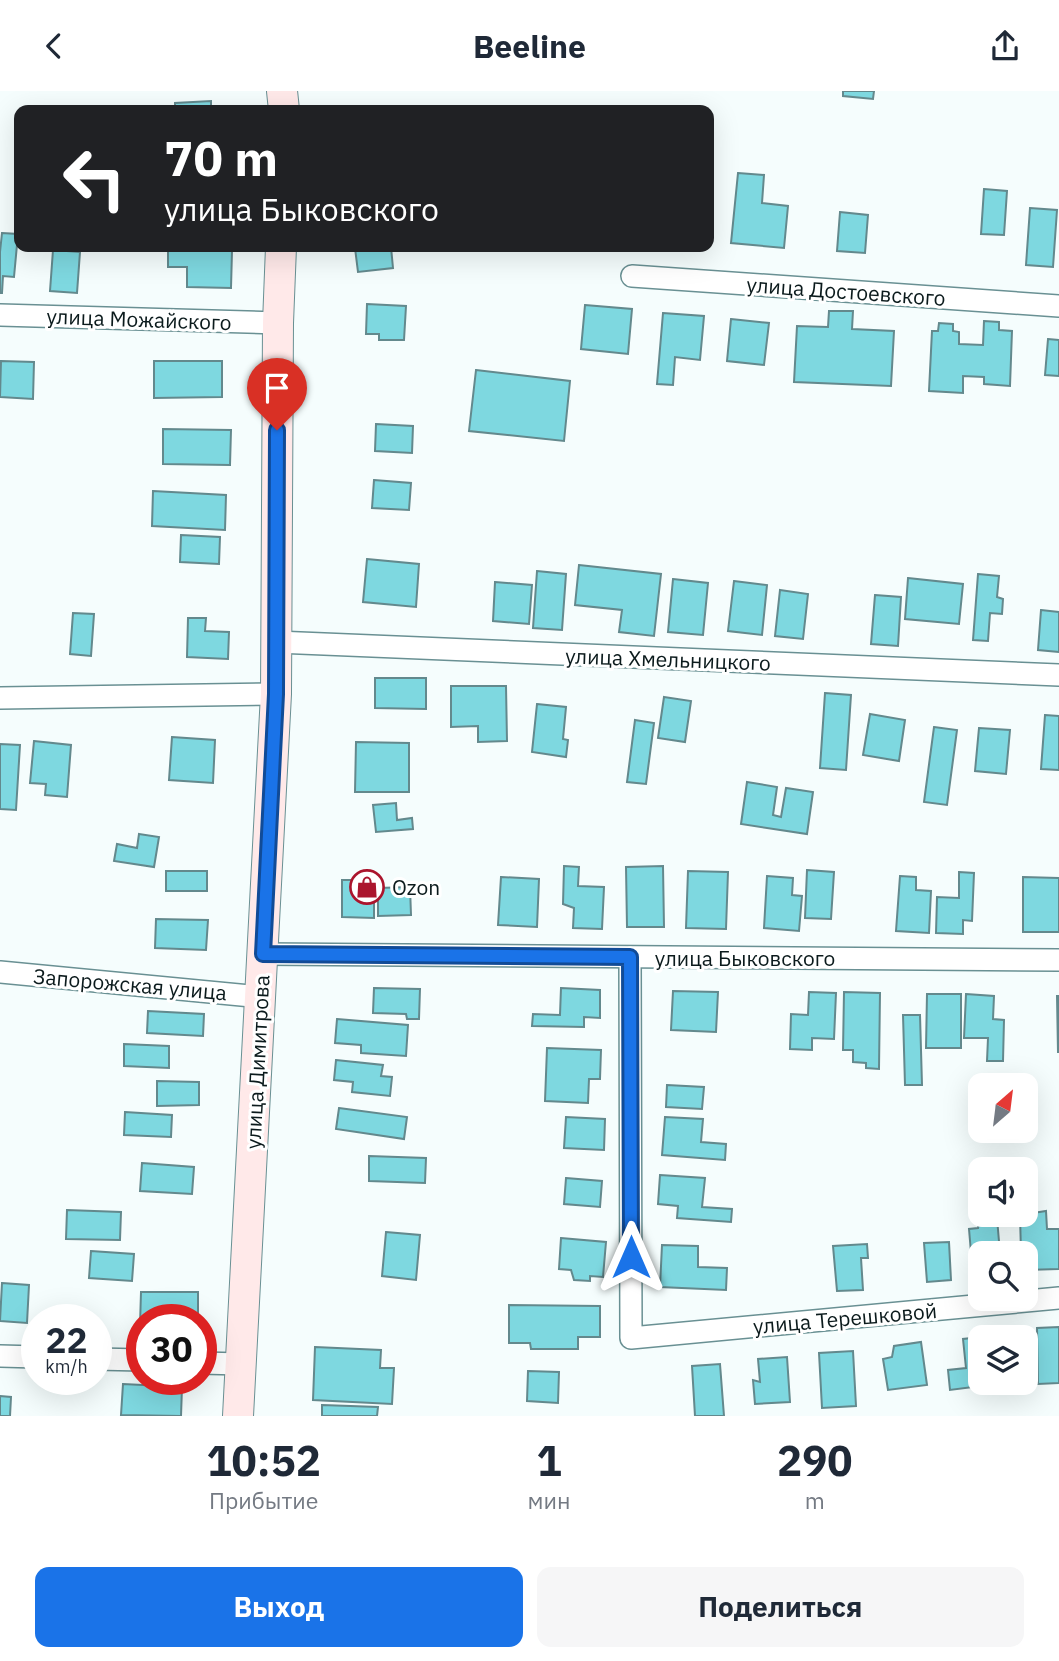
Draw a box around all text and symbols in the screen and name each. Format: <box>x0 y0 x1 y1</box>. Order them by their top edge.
text: Beeline <box>473 25 586 67</box>
icon: back <box>35 27 73 65</box>
icon: share <box>986 27 1024 65</box>
text: 70 m <box>164 126 278 189</box>
icon: left <box>49 133 140 224</box>
text: улица Быковского <box>164 188 439 230</box>
street label: улица Достоевского <box>746 270 946 312</box>
street label: улица Можайского <box>46 302 232 336</box>
pin <box>247 358 307 430</box>
icon: arrive <box>258 369 296 407</box>
street label: улица Хмельницкого <box>565 641 771 677</box>
shop icon: Ozon <box>348 868 386 906</box>
place label: Ozon <box>392 873 440 901</box>
street label: улица Быковского <box>655 944 835 972</box>
street label: Запорожская улица <box>32 962 228 1006</box>
street label: улица Димитрова <box>238 974 276 1150</box>
north arrow <box>968 1073 1038 1143</box>
map controls <box>968 1073 1038 1395</box>
button: sound <box>968 1157 1038 1227</box>
position arrow <box>594 1220 668 1294</box>
button: search <box>968 1241 1038 1311</box>
street label: улица Терешковой <box>752 1296 938 1340</box>
speed limit sign: 30 <box>126 1304 217 1395</box>
text: 22 <box>45 1317 88 1363</box>
button: layers <box>968 1325 1038 1395</box>
text: km/h <box>45 1355 88 1378</box>
text: 10:52 <box>206 1433 321 1488</box>
text: 1 <box>536 1433 562 1488</box>
text: 290 <box>777 1433 853 1488</box>
text: Прибытие <box>209 1485 318 1515</box>
text: мин <box>527 1485 571 1515</box>
text: m <box>805 1485 825 1515</box>
button: Выход <box>35 1567 523 1647</box>
button: Поделиться <box>537 1567 1024 1647</box>

